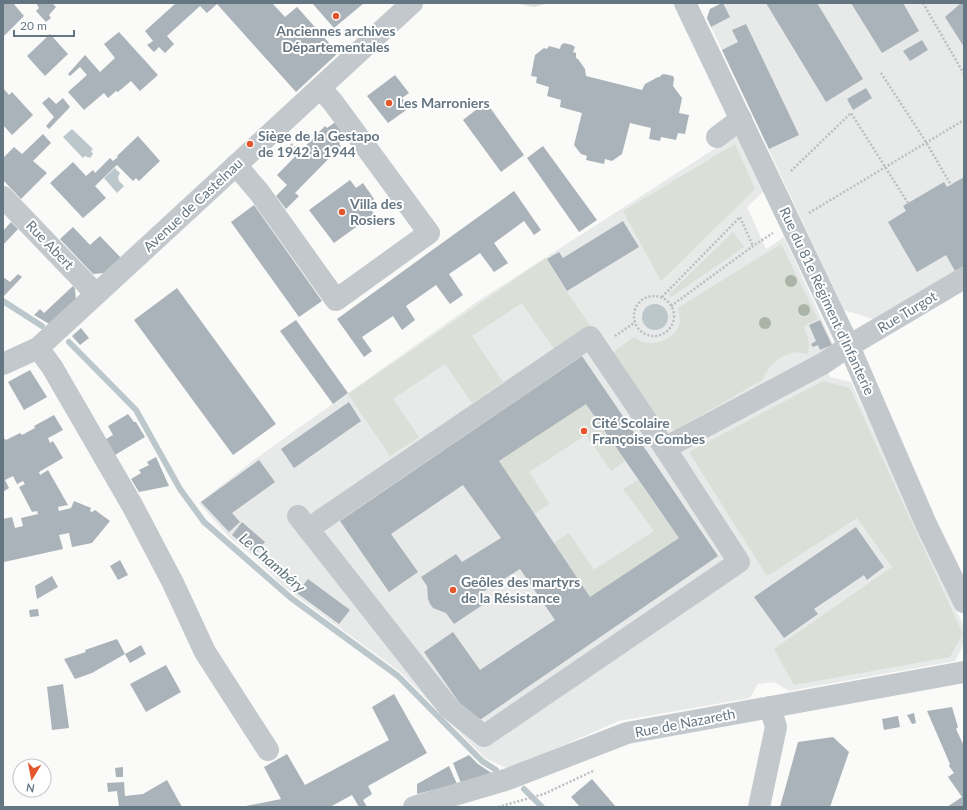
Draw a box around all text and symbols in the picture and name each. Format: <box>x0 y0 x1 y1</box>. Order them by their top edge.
marker: Anciennes archives Départementales <box>331 11 341 21</box>
scale bar <box>14 12 74 38</box>
text: 20 m <box>20 18 47 33</box>
place label: Anciennes archives Départementales <box>275 22 396 55</box>
place label: Les Marroniers <box>397 94 490 111</box>
marker: Les Marroniers <box>384 98 394 108</box>
place label: Siège de la Gestapo de 1942 à 1944 <box>258 127 380 160</box>
marker: Siège de la Gestapo de 1942 à 1944 <box>245 139 255 149</box>
street label: Avenue de Castelnau <box>140 154 246 255</box>
place label: Villa des Rosiers <box>349 195 402 228</box>
street label: Rue du 81e Régiment d'Infanterie <box>776 204 879 397</box>
marker: Villa des Rosiers <box>337 207 347 217</box>
street label: Rue Abert <box>23 217 78 273</box>
street label: Rue Turgot <box>874 287 940 336</box>
place label: Cité Scolaire Françoise Combes <box>592 414 705 447</box>
marker: Cité Scolaire Françoise Combes <box>579 426 589 436</box>
water label: Le Chambéry <box>236 529 310 596</box>
place label: Geôles des martyrs de la Résistance <box>461 573 580 606</box>
marker: Geôles des martyrs de la Résistance <box>448 585 458 595</box>
street label: Rue de Nazareth <box>633 704 736 741</box>
north arrow <box>12 758 52 798</box>
text: N <box>25 781 35 795</box>

